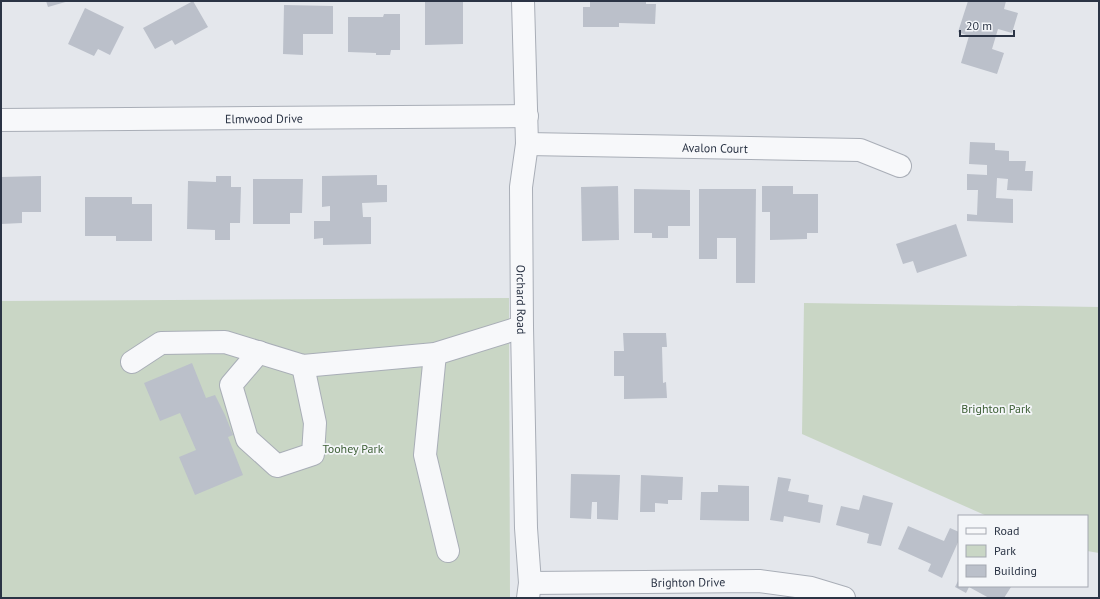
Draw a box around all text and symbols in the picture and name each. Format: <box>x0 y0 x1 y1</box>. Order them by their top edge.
scale bar <box>960 12 1014 38</box>
text: 20 m <box>966 18 992 33</box>
street label: Elmwood Drive <box>225 110 303 126</box>
street label: Avalon Court <box>682 139 748 155</box>
street label: Orchard Road <box>514 265 530 334</box>
park label: Brighton Park <box>961 401 1031 416</box>
park label: Toohey Park <box>323 441 384 456</box>
legend <box>958 515 1088 587</box>
text: Road <box>994 523 1019 538</box>
text: Park <box>994 543 1016 558</box>
text: Building <box>994 563 1037 578</box>
street label: Brighton Drive <box>651 574 725 589</box>

